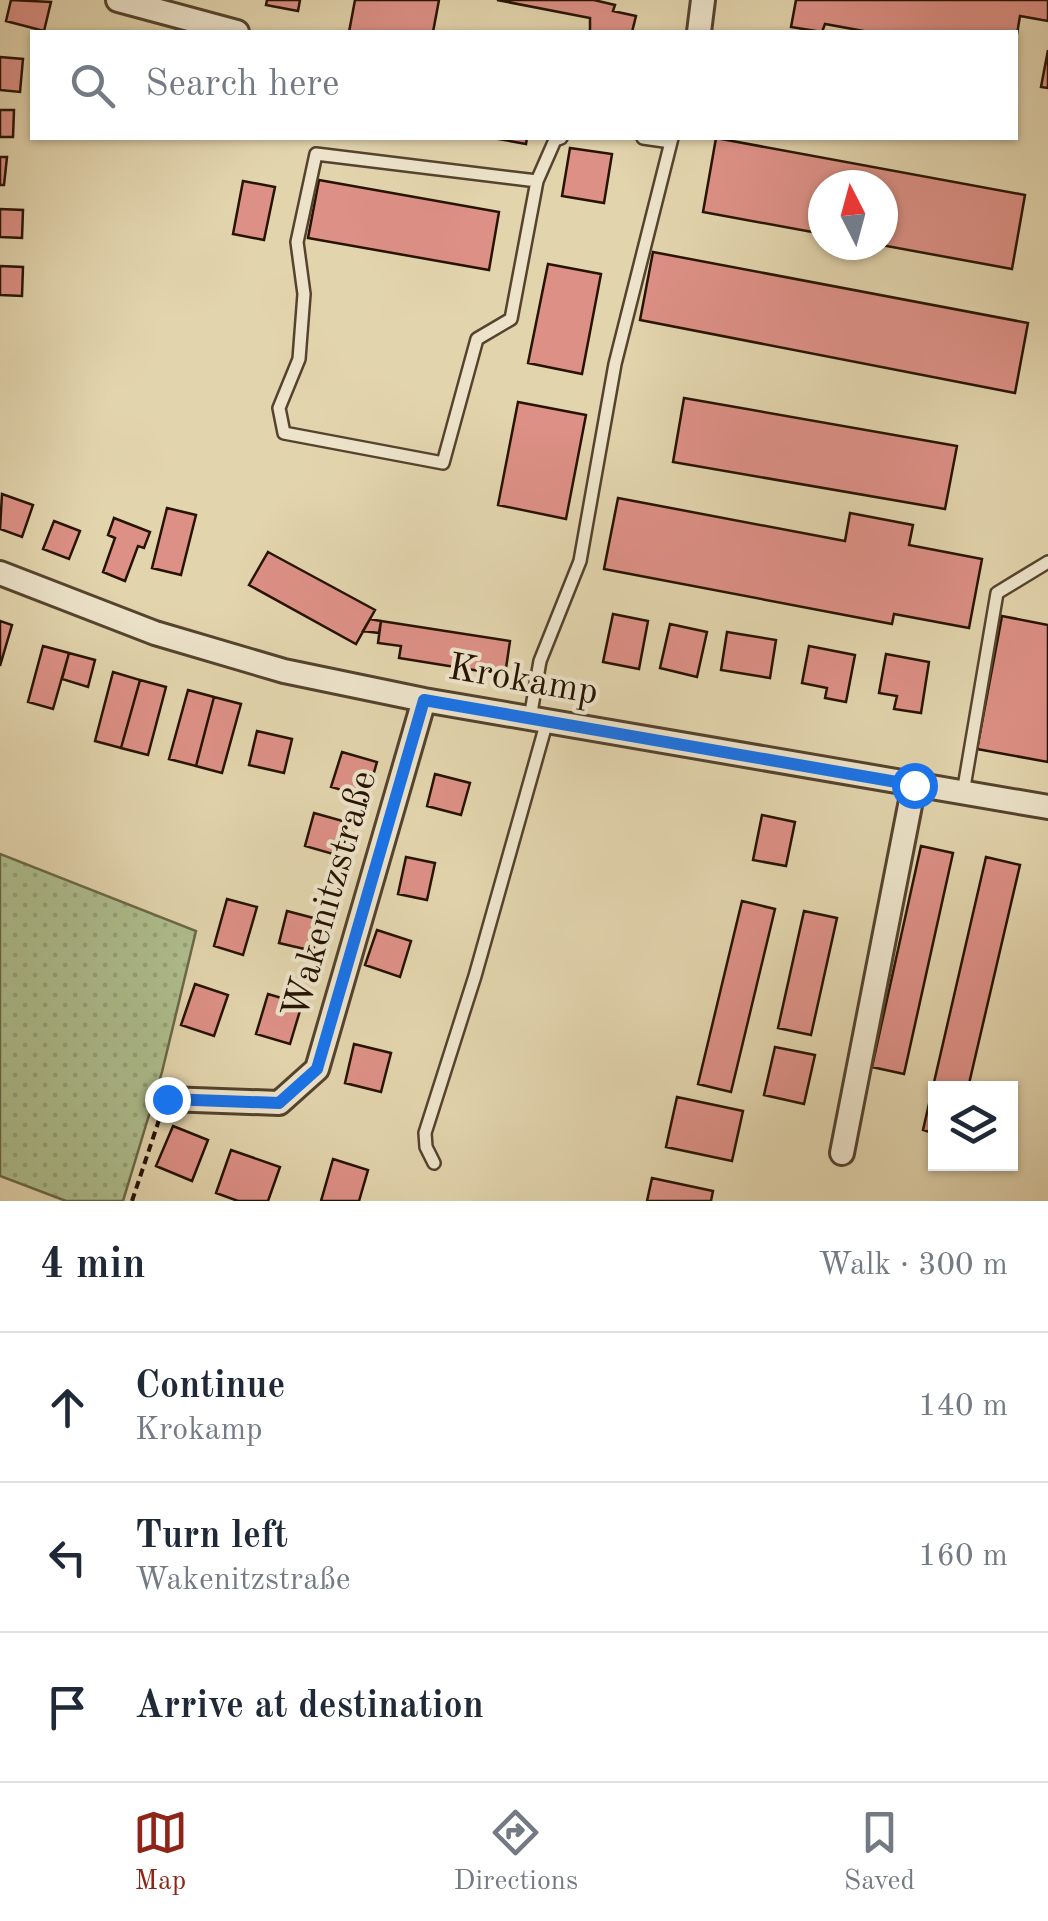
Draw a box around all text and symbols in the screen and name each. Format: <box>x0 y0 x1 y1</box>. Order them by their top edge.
search box <box>30 30 1018 140</box>
icon: search <box>65 58 120 113</box>
text: Search here <box>145 66 340 104</box>
north arrow <box>808 170 898 260</box>
street label: Krokamp <box>445 649 601 713</box>
route start <box>892 763 938 809</box>
street label: Wakenitzstraße <box>277 767 385 1023</box>
route end <box>145 1077 191 1123</box>
map controls <box>928 1081 1018 1171</box>
button: layers <box>928 1081 1018 1171</box>
text: 4 min <box>40 1245 146 1287</box>
text: Walk · 300 m <box>818 1250 1008 1282</box>
text: Continue <box>135 1368 285 1406</box>
icon: ahead <box>40 1380 95 1435</box>
text: 140 m <box>918 1391 1008 1423</box>
text: Krokamp <box>135 1415 263 1447</box>
text: Turn left <box>135 1518 288 1556</box>
icon: left <box>40 1530 95 1585</box>
text: 160 m <box>918 1541 1008 1573</box>
text: Wakenitzstraße <box>135 1565 351 1597</box>
icon: arrive <box>40 1680 95 1735</box>
text: Arrive at destination <box>135 1688 484 1726</box>
tab: Map <box>133 1805 188 1900</box>
tab: Directions <box>454 1805 578 1900</box>
tab: Saved <box>844 1805 915 1900</box>

